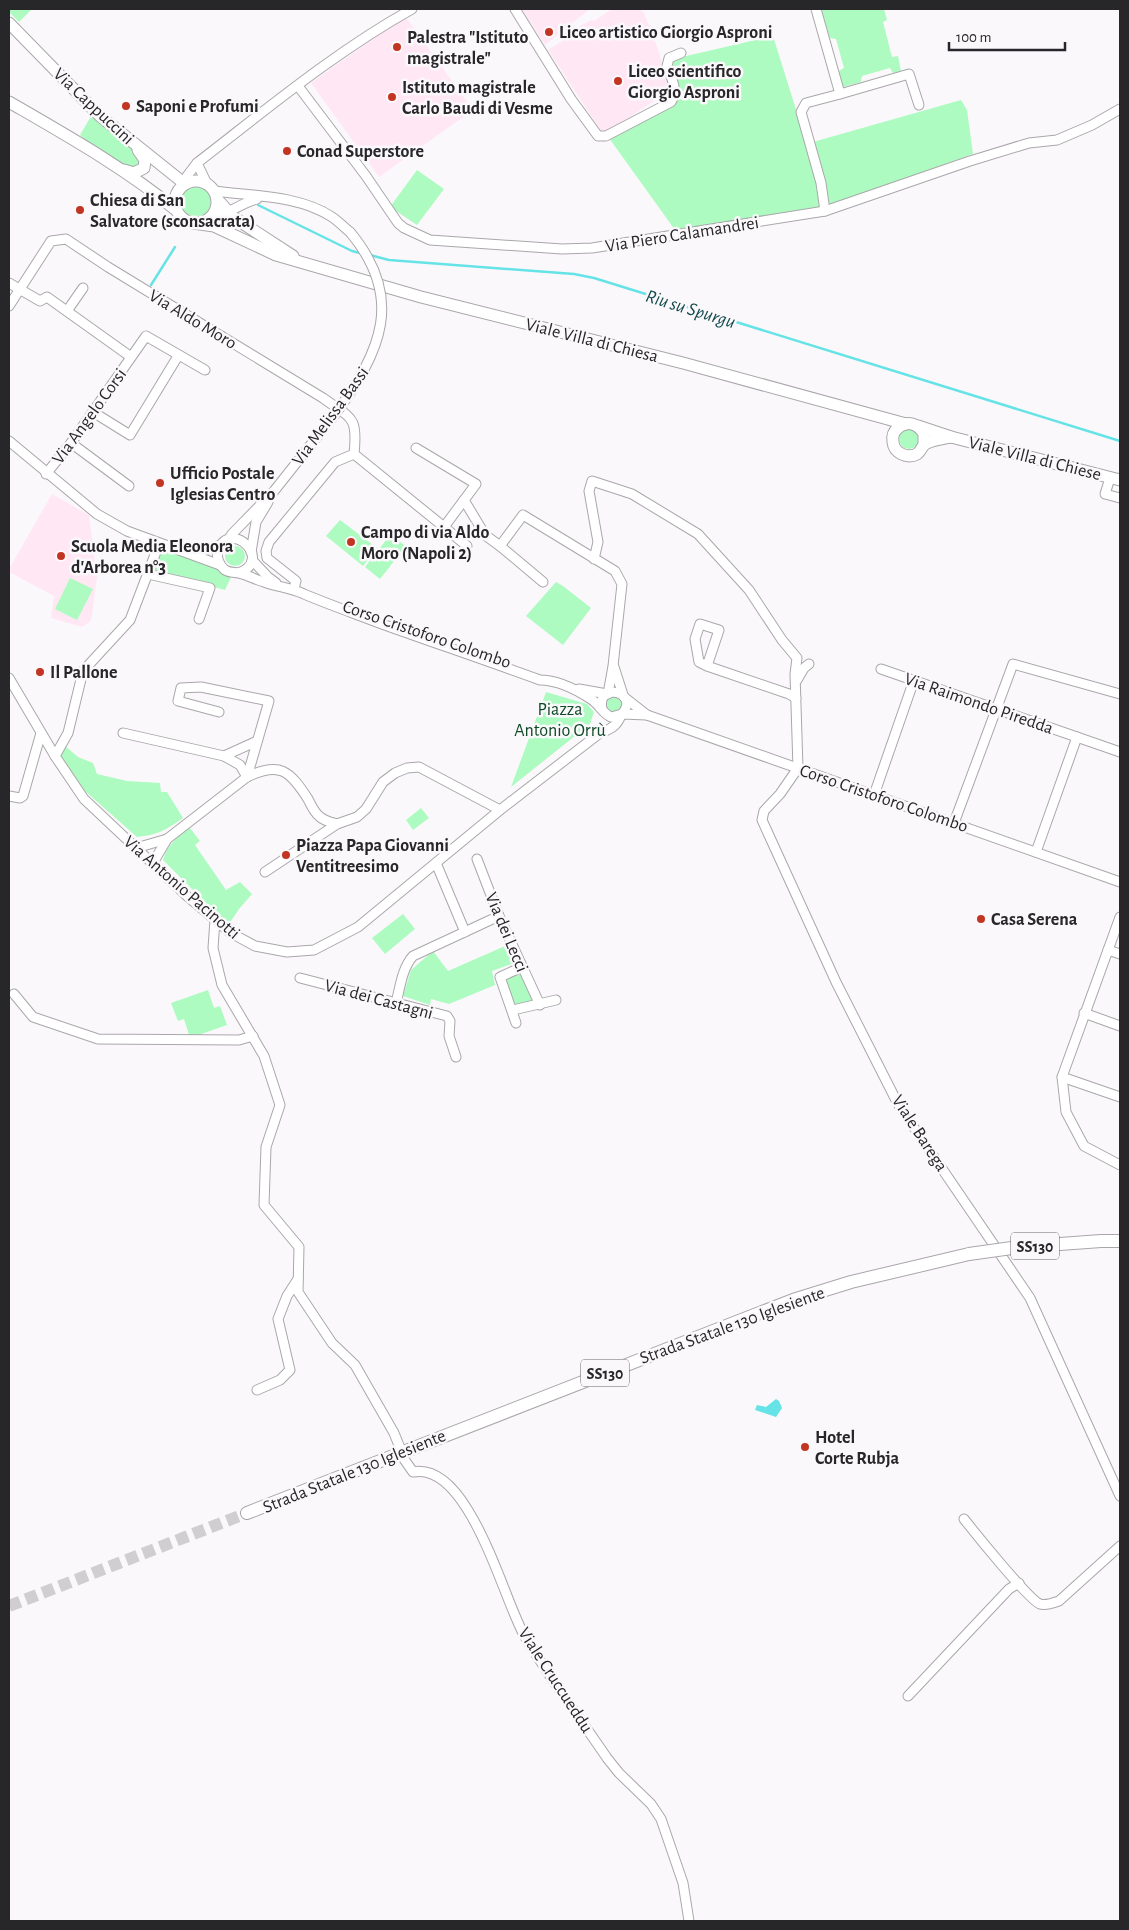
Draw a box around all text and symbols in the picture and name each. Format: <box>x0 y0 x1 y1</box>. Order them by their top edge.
scale bar <box>949 20 1065 52</box>
place label: Liceo artistico Giorgio Asproni <box>559 24 772 42</box>
marker: Liceo artistico Giorgio Asproni <box>543 26 555 38</box>
place label: Palestra "Istituto magistrale" <box>407 29 528 68</box>
text: 100 m <box>956 30 991 45</box>
marker: Palestra "Istituto magistrale" <box>391 41 403 53</box>
place label: Liceo scientifico Giorgio Asproni <box>628 63 742 102</box>
street label: Via Cappuccini <box>50 65 137 148</box>
marker: Liceo scientifico Giorgio Asproni <box>612 75 624 87</box>
place label: Istituto magistrale Carlo Baudi di Vesme <box>402 79 553 118</box>
marker: Istituto magistrale Carlo Baudi di Vesme <box>386 91 398 103</box>
place label: Saponi e Profumi <box>136 98 259 116</box>
marker: Saponi e Profumi <box>120 100 132 112</box>
place label: Conad Superstore <box>297 143 424 161</box>
marker: Conad Superstore <box>281 145 293 157</box>
place label: Chiesa di San Salvatore (sconsacrata) <box>90 192 255 231</box>
marker: Chiesa di San Salvatore (sconsacrata) <box>74 204 86 216</box>
street label: Via Piero Calamandrei <box>604 214 760 256</box>
street label: Via Aldo Moro <box>145 287 240 353</box>
water label: Riu su Spurgu <box>643 287 738 332</box>
street label: Viale Villa di Chiesa <box>523 316 660 366</box>
street label: Via Melissa Bassi <box>289 364 372 469</box>
street label: Via Angelo Corsi <box>49 366 130 468</box>
street label: Viale Villa di Chiese <box>966 434 1103 484</box>
place label: Ufficio Postale Iglesias Centro <box>170 465 275 504</box>
marker: Ufficio Postale Iglesias Centro <box>154 477 166 489</box>
place label: Campo di via Aldo Moro (Napoli 2) <box>361 524 489 563</box>
marker: Campo di via Aldo Moro (Napoli 2) <box>345 536 357 548</box>
place label: Scuola Media Eleonora d'Arborea n°3 <box>71 538 234 577</box>
marker: Scuola Media Eleonora d'Arborea n°3 <box>55 550 67 562</box>
street label: Corso Cristoforo Colombo <box>340 598 513 672</box>
place label: Il Pallone <box>50 664 118 682</box>
marker: Il Pallone <box>34 666 46 678</box>
street label: Via Raimondo Piredda <box>902 670 1056 738</box>
park label: Piazza Antonio Orrù <box>514 701 606 740</box>
street label: Corso Cristoforo Colombo <box>797 762 970 836</box>
street label: Via Antonio Pacinotti <box>120 833 243 943</box>
place label: Piazza Papa Giovanni Ventitreesimo <box>296 837 449 876</box>
marker: Piazza Papa Giovanni Ventitreesimo <box>280 849 292 861</box>
street label: Via dei Lecci <box>481 890 531 975</box>
place label: Casa Serena <box>991 911 1078 929</box>
marker: Casa Serena <box>975 913 987 925</box>
street label: Via dei Castagni <box>323 977 435 1023</box>
street label: Viale Barega <box>888 1092 950 1175</box>
road number: SS130 <box>1011 1232 1059 1260</box>
street label: Strada Statale 130 Iglesiente <box>637 1284 827 1368</box>
road number: SS130 <box>581 1360 629 1386</box>
street label: Strada Statale 130 Iglesiente <box>260 1427 448 1517</box>
place label: Hotel Corte Rubja <box>815 1429 900 1468</box>
marker: Hotel Corte Rubja <box>799 1441 811 1453</box>
street label: Viale Cruccueddu <box>514 1625 596 1736</box>

